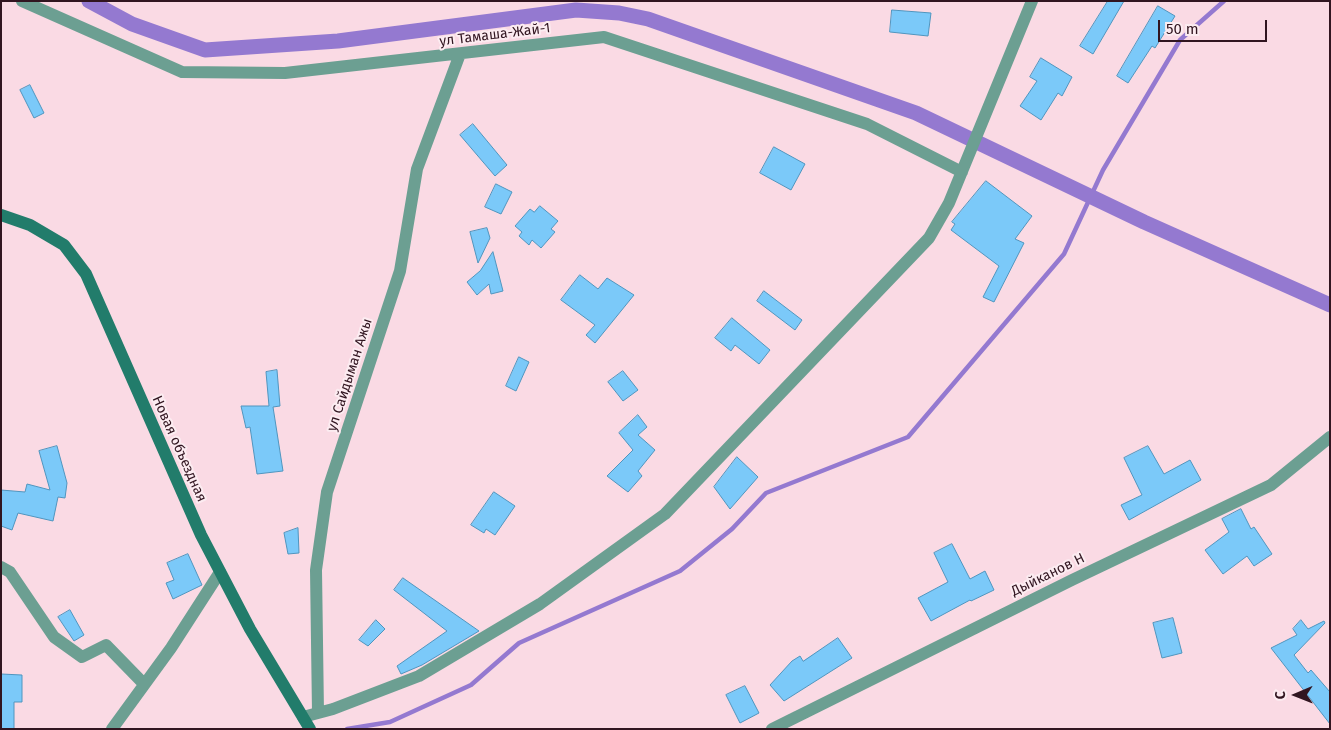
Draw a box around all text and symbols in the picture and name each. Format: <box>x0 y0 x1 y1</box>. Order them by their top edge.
scale bar <box>1161 10 1270 42</box>
street label: ул Тамаша-Жай-1 <box>439 20 551 50</box>
text: 50 m <box>1166 20 1199 38</box>
street label: ул Сайдыман Ажы <box>324 316 376 434</box>
street label: Новая объездная <box>148 393 210 505</box>
street label: Дыйканов Н <box>1009 550 1087 600</box>
north arrow <box>1271 670 1321 720</box>
text: С <box>1272 691 1289 699</box>

